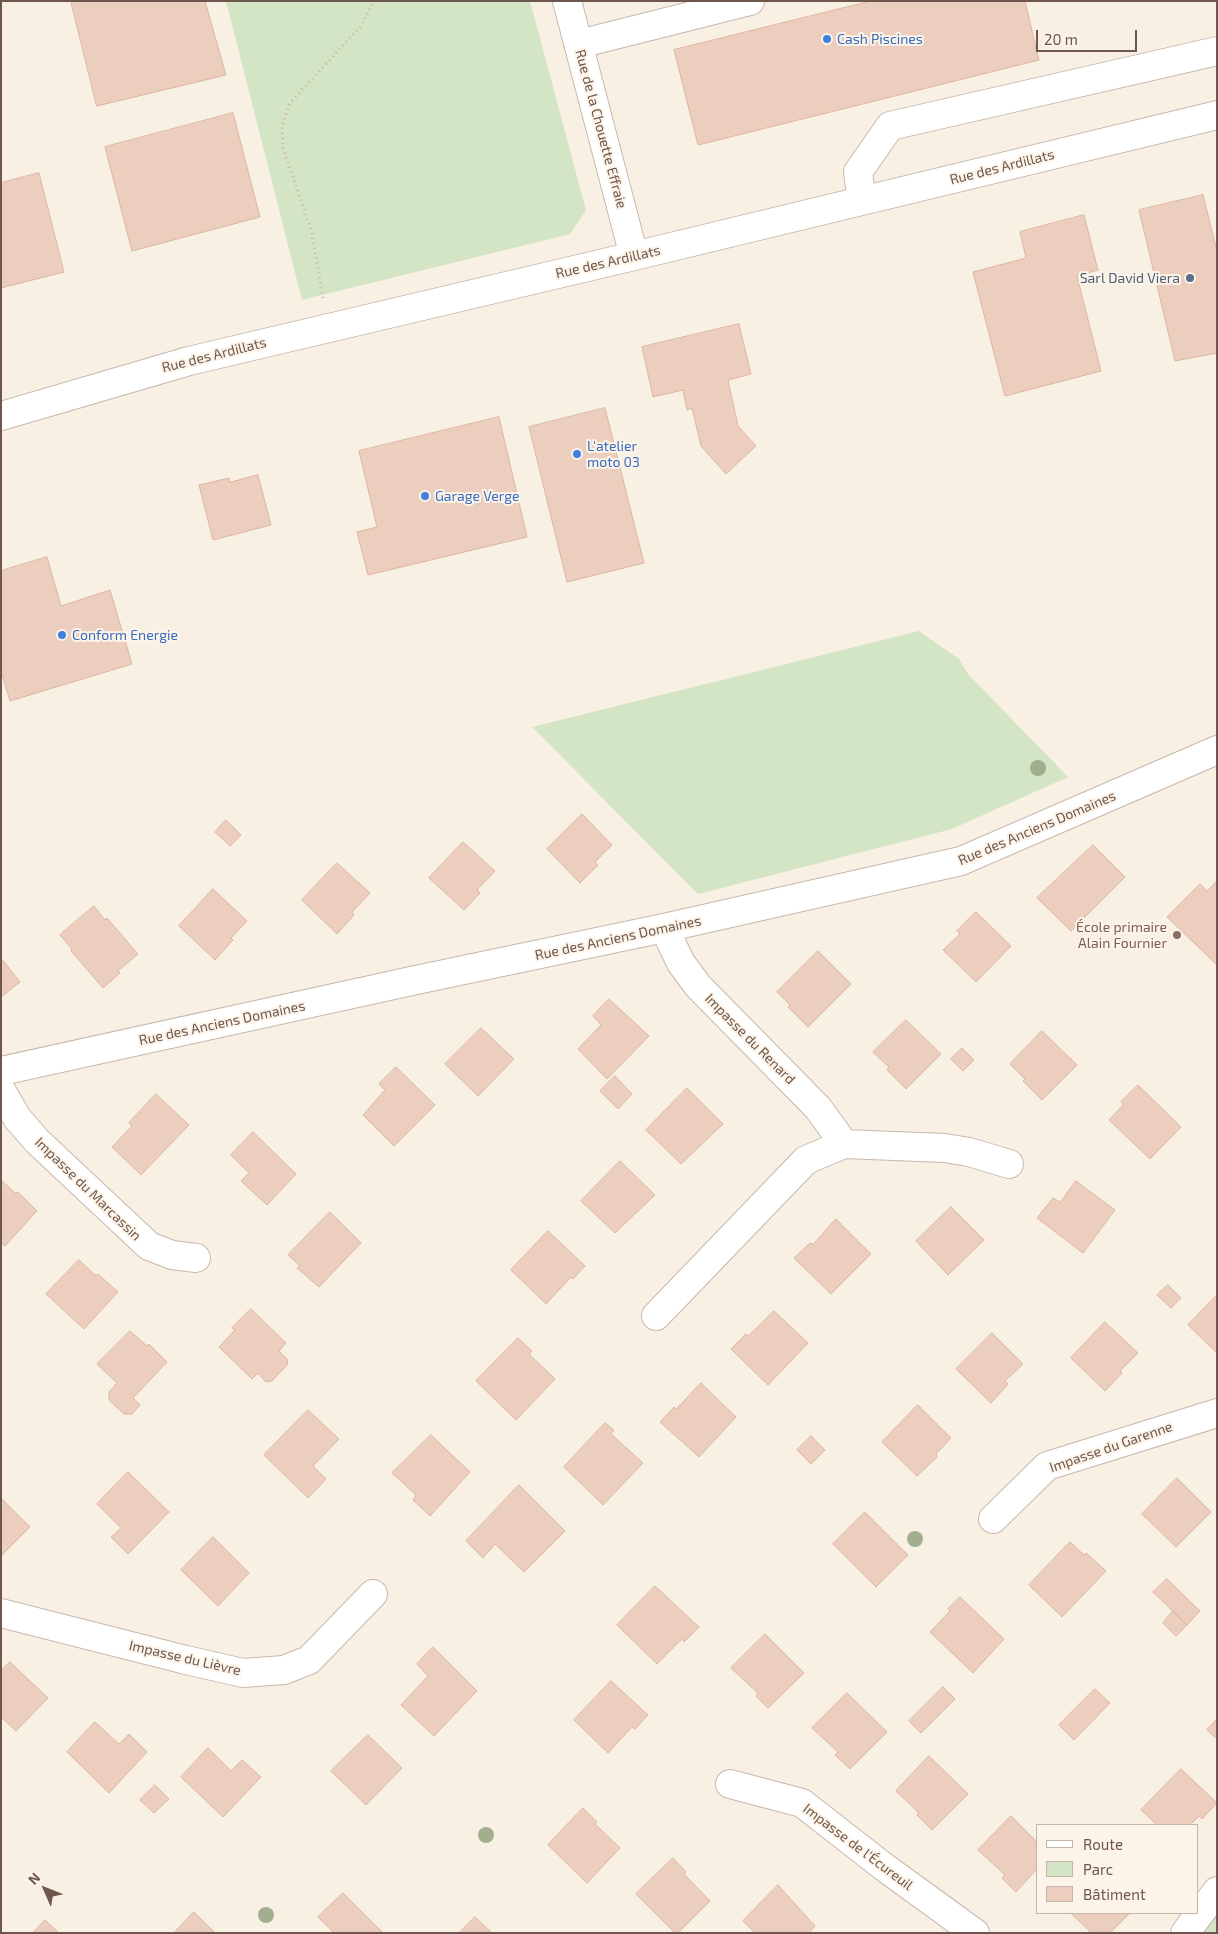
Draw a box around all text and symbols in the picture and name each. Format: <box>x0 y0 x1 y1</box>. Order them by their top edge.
scale bar <box>1038 20 1139 52</box>
text: 20 m <box>1044 30 1078 48</box>
place label: Cash Piscines <box>837 31 923 47</box>
marker: Cash Piscines <box>821 33 833 45</box>
street label: Rue de la Chouette Effraie <box>572 48 630 210</box>
street label: Rue des Ardillats <box>948 146 1056 188</box>
street label: Rue des Ardillats <box>554 242 662 282</box>
place label: Sarl David Viera <box>1080 270 1180 286</box>
marker: Sarl David Viera <box>1184 272 1196 284</box>
street label: Rue des Ardillats <box>160 334 268 376</box>
place label: L'atelier moto 03 <box>587 438 640 471</box>
marker: L'atelier moto 03 <box>571 448 583 460</box>
place label: Garage Verge <box>435 488 520 504</box>
marker: Garage Verge <box>419 490 431 502</box>
place label: Conform Energie <box>72 627 178 643</box>
marker: Conform Energie <box>56 629 68 641</box>
street label: Rue des Anciens Domaines <box>956 787 1118 869</box>
street label: Rue des Anciens Domaines <box>533 912 703 964</box>
place label: École primaire Alain Fournier <box>1076 919 1167 952</box>
marker: École primaire Alain Fournier <box>1171 929 1183 941</box>
street label: Impasse du Renard <box>701 990 799 1088</box>
street label: Rue des Anciens Domaines <box>137 997 307 1049</box>
street label: Impasse du Marcassin <box>31 1134 145 1244</box>
street label: Impasse du Garenne <box>1047 1418 1175 1476</box>
street label: Impasse du Lièvre <box>127 1637 243 1679</box>
street label: Impasse de l'Écureuil <box>800 1800 916 1894</box>
legend <box>1036 1824 1198 1914</box>
text: Route <box>1083 1835 1123 1853</box>
text: Parc <box>1083 1860 1113 1878</box>
north arrow <box>20 1864 70 1914</box>
text: N <box>24 1869 43 1888</box>
text: Bâtiment <box>1083 1885 1146 1903</box>

